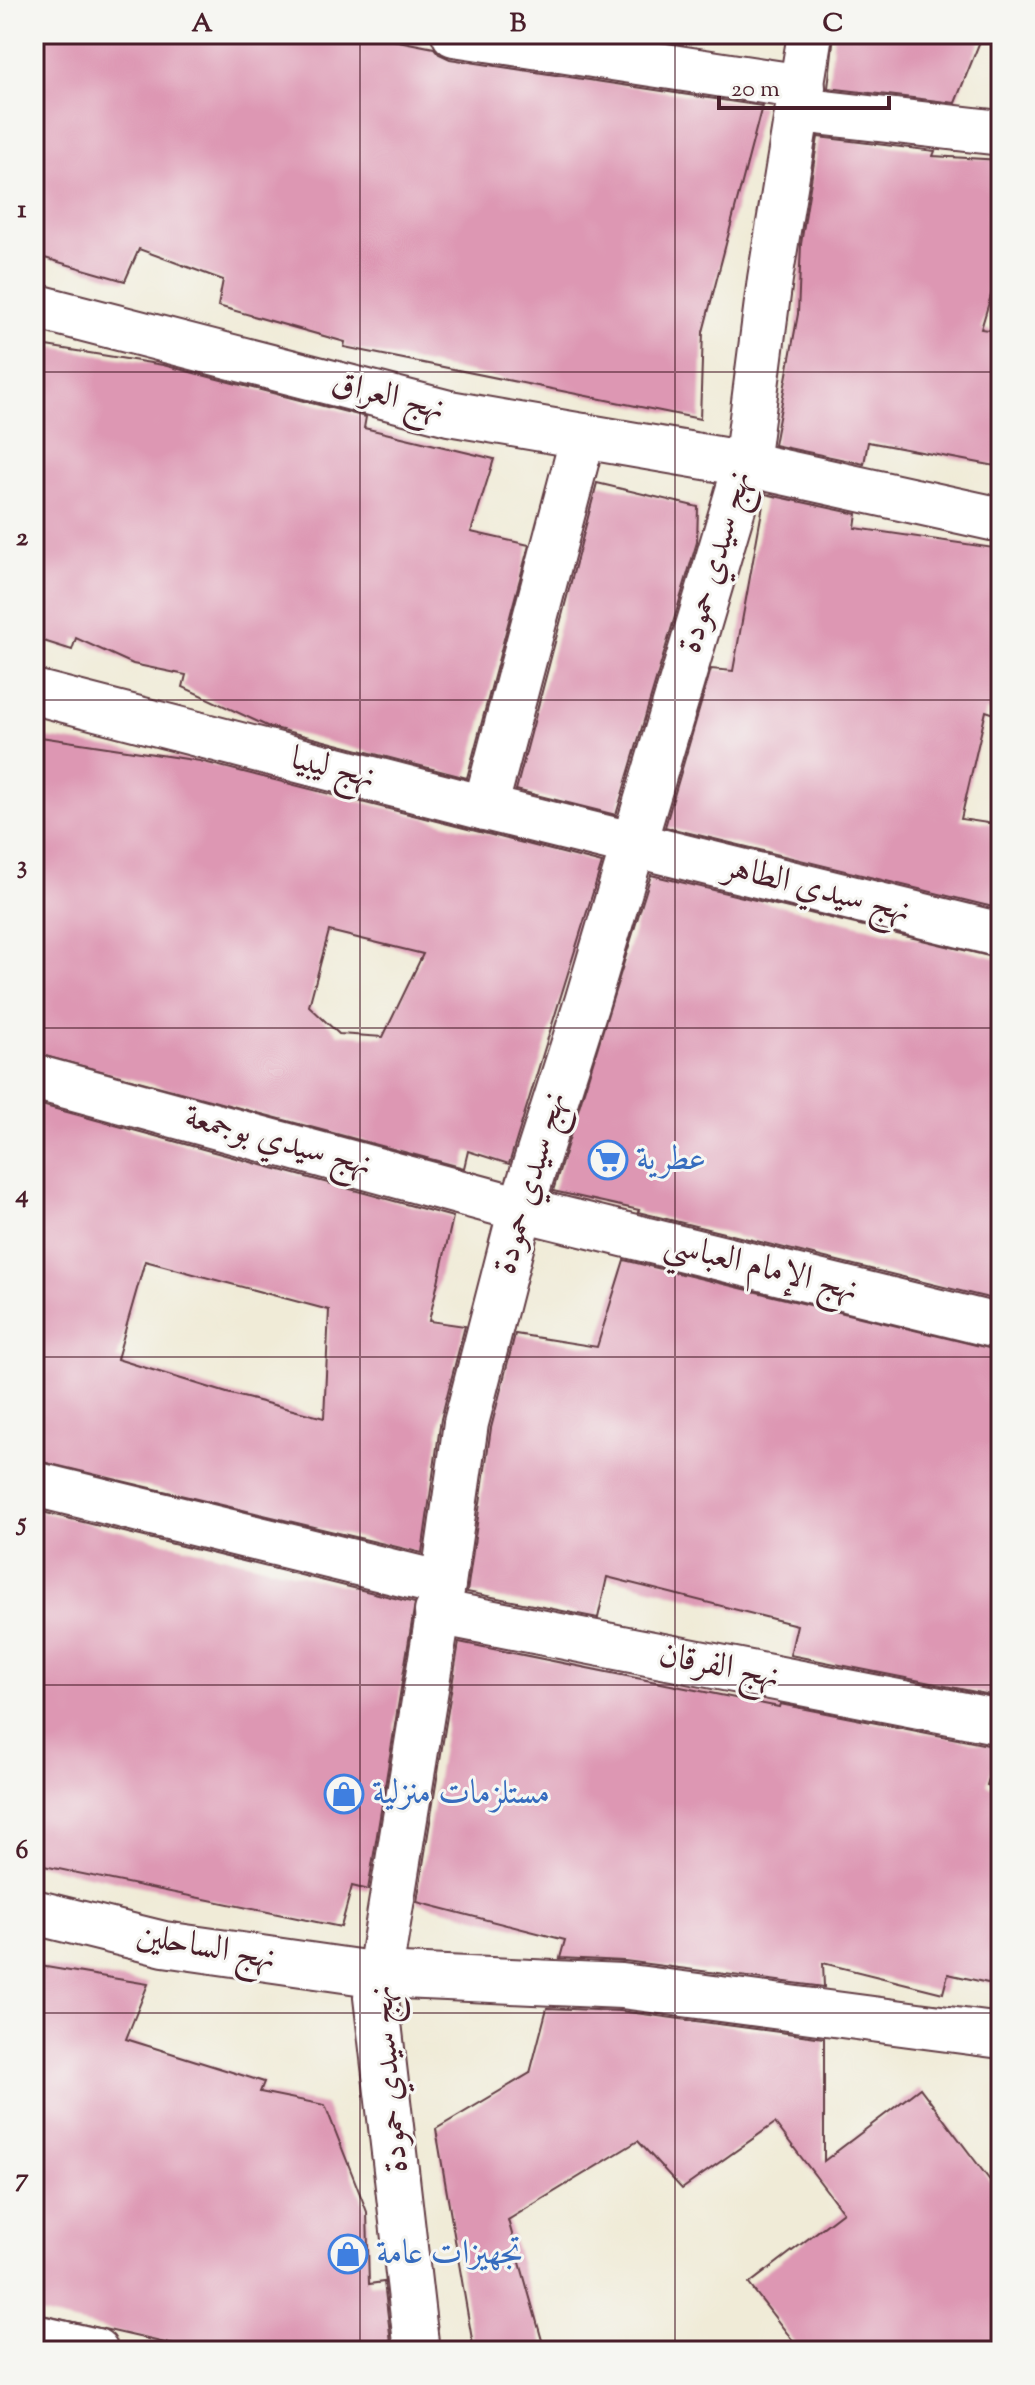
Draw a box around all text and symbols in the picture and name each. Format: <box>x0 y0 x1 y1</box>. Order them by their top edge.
text: A <box>191 6 213 43</box>
text: B <box>510 6 527 43</box>
text: C <box>823 6 843 43</box>
scale bar <box>719 60 889 110</box>
text: 20 m <box>731 73 780 107</box>
text: 1 <box>18 192 27 229</box>
street label: نهج العراق <box>325 359 450 438</box>
street label: نهج سيدي حمودة <box>667 465 768 660</box>
text: 2 <box>16 520 29 557</box>
street label: نهج ليبيا <box>285 735 380 806</box>
street label: نهج سيدي الطاهر <box>715 842 915 940</box>
text: 3 <box>17 848 27 885</box>
street label: نهج سيدي حمودة <box>482 1086 583 1281</box>
street label: نهج سيدي بوجمعة <box>178 1093 377 1193</box>
place label: عطرية <box>636 1136 706 1185</box>
supermarket icon: عطرية <box>587 1139 629 1181</box>
text: 4 <box>14 1177 29 1214</box>
street label: نهج الإمام العباسي <box>658 1220 863 1320</box>
text: 5 <box>16 1505 27 1542</box>
street label: نهج الفرقان <box>654 1631 784 1706</box>
place label: مستلزمات منزلية <box>372 1770 550 1819</box>
shop icon: مستلزمات منزلية <box>323 1773 365 1815</box>
text: 6 <box>16 1833 29 1870</box>
street label: نهج الساحلين <box>132 1912 279 1987</box>
street label: نهج سيدي حمودة <box>357 1983 426 2175</box>
text: 7 <box>15 2161 29 2198</box>
place label: تجهيزات عامة <box>376 2230 523 2279</box>
shop icon: تجهيزات عامة <box>327 2233 369 2275</box>

